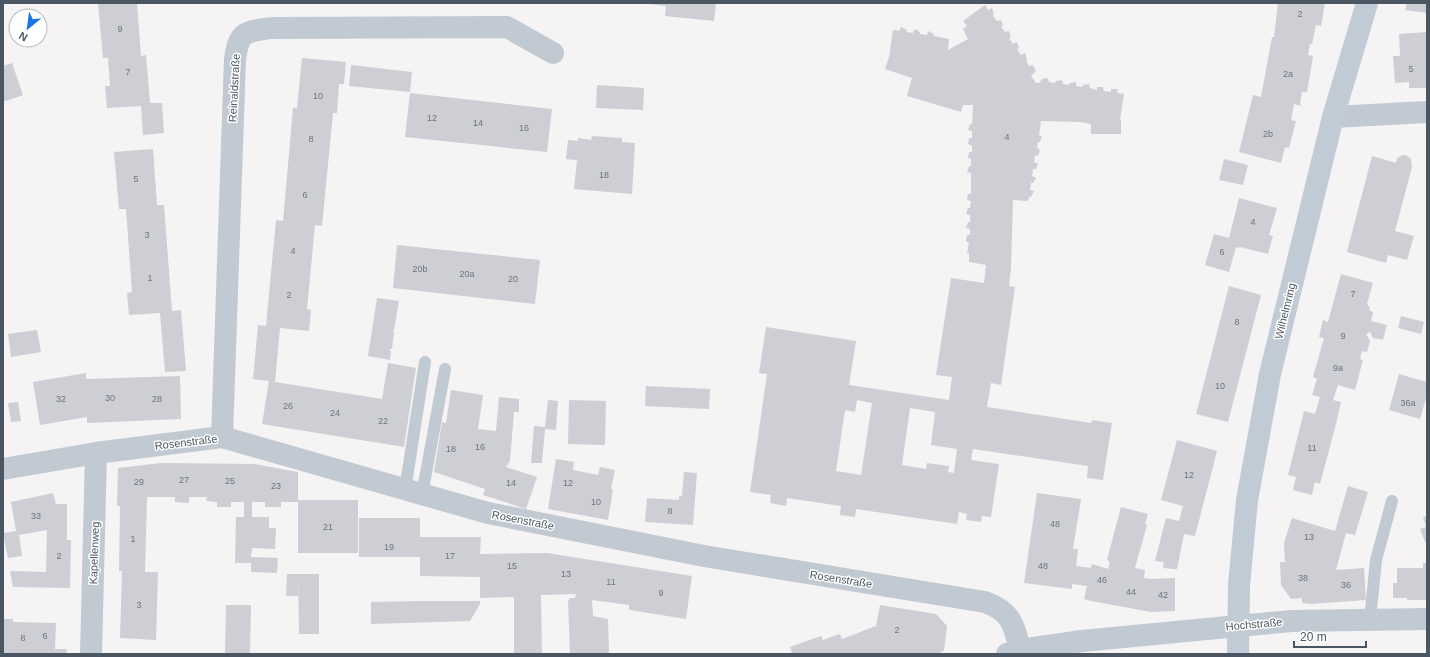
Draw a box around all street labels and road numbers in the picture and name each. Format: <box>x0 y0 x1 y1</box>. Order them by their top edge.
street label: Reinaldstraße <box>226 53 242 123</box>
street label: Wilhelmring <box>1272 282 1298 340</box>
street label: Rosenstraße <box>154 432 218 452</box>
street label: Rosenstraße <box>491 508 555 532</box>
street label: Kapellenweg <box>87 521 101 585</box>
street label: Rosenstraße <box>809 568 873 590</box>
street label: Hochstraße <box>1225 616 1283 632</box>

